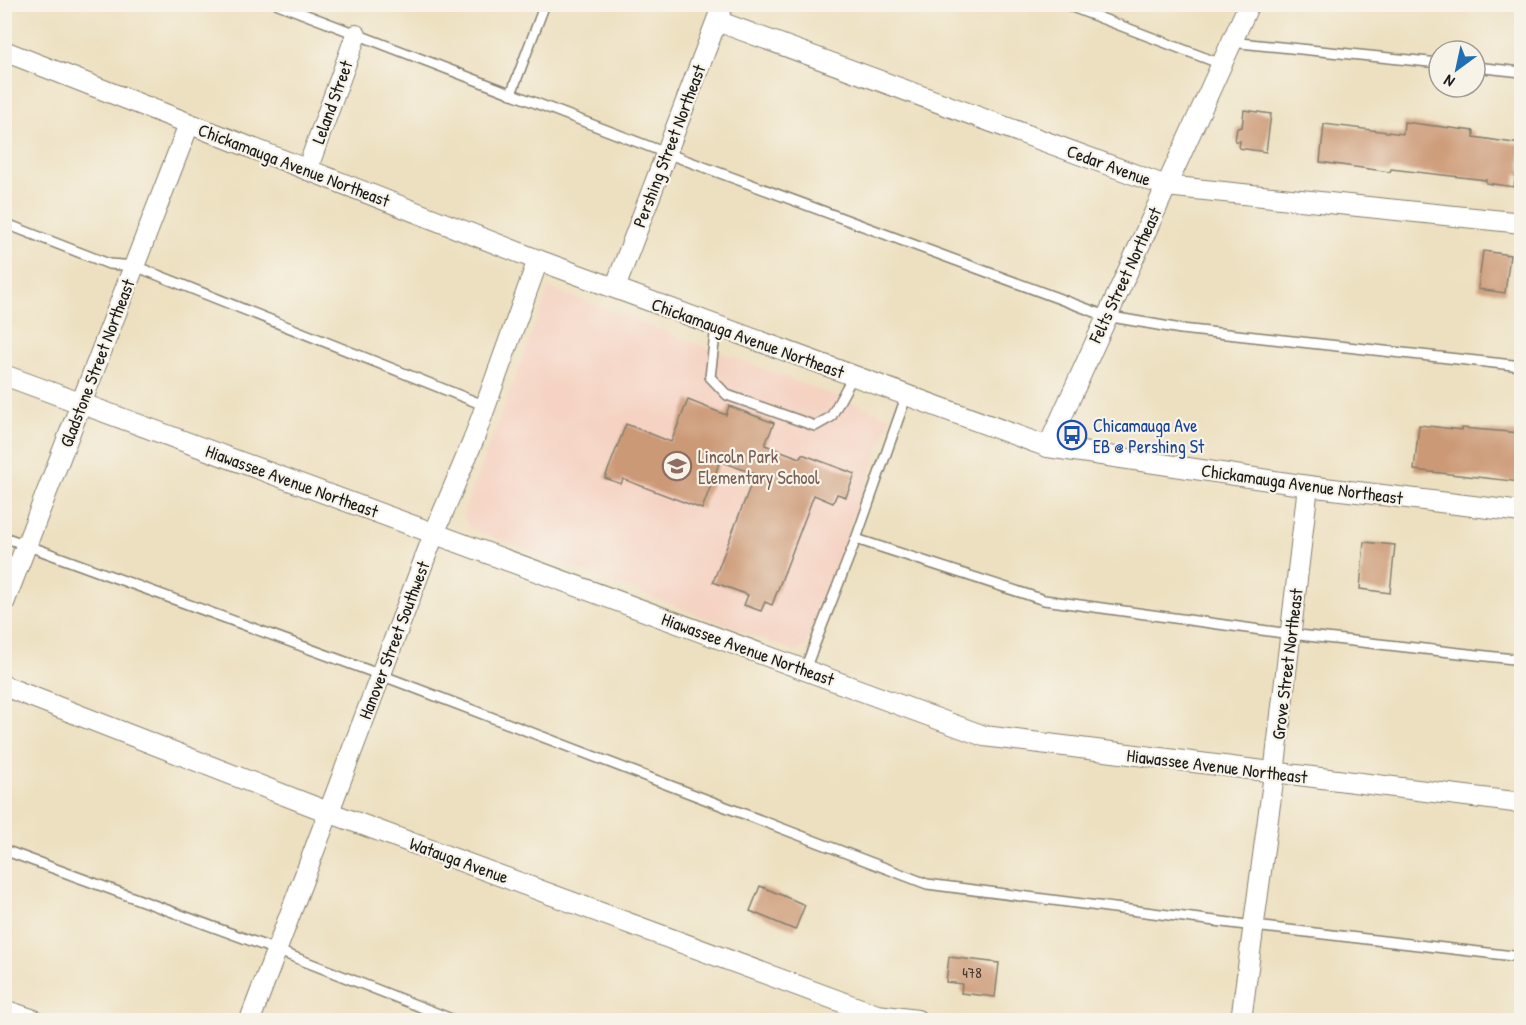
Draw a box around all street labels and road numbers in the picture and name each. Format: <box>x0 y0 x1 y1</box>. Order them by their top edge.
street label: Leland Street <box>305 56 359 147</box>
street label: Pershing Street Northeast <box>626 60 712 231</box>
street label: Chickamauga Avenue Northeast <box>195 117 394 213</box>
street label: Cedar Avenue <box>1063 138 1155 192</box>
street label: Felts Street Northeast <box>1082 202 1168 348</box>
street label: Gladstone Street Northeast <box>53 275 141 451</box>
street label: Chickamauga Avenue Northeast <box>648 291 849 385</box>
street label: Hiawassee Avenue Northeast <box>202 438 382 524</box>
street label: Chickamauga Avenue Northeast <box>1200 457 1405 511</box>
street label: Hanover Street Southwest <box>352 557 436 723</box>
street label: Grove Street Northeast <box>1265 586 1309 741</box>
street label: Hiawassee Avenue Northeast <box>658 606 838 692</box>
street label: Hiawassee Avenue Northeast <box>1125 743 1310 790</box>
street label: Watauga Avenue <box>406 831 512 889</box>

